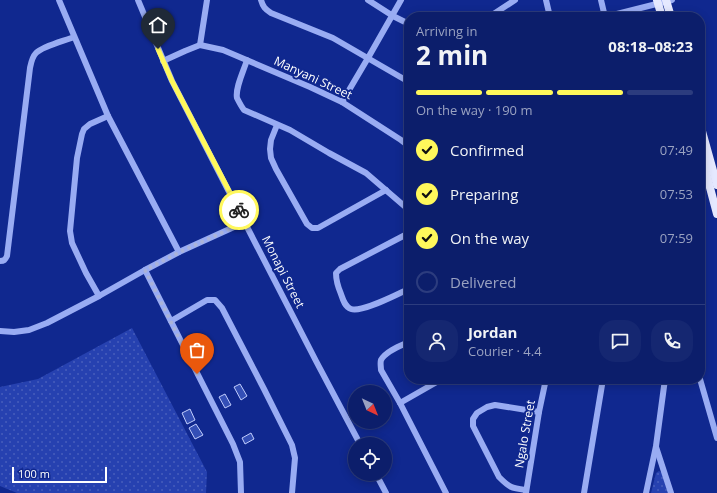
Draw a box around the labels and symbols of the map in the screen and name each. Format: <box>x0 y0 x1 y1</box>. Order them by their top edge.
pin <box>141 8 175 49</box>
street label: Manyani Street <box>271 52 355 103</box>
courier <box>219 190 259 230</box>
street label: Monapi Street <box>258 233 309 311</box>
pin <box>180 333 214 374</box>
north arrow <box>348 385 392 429</box>
street label: Ngalo Street <box>510 398 539 469</box>
scale bar <box>12 465 107 484</box>

